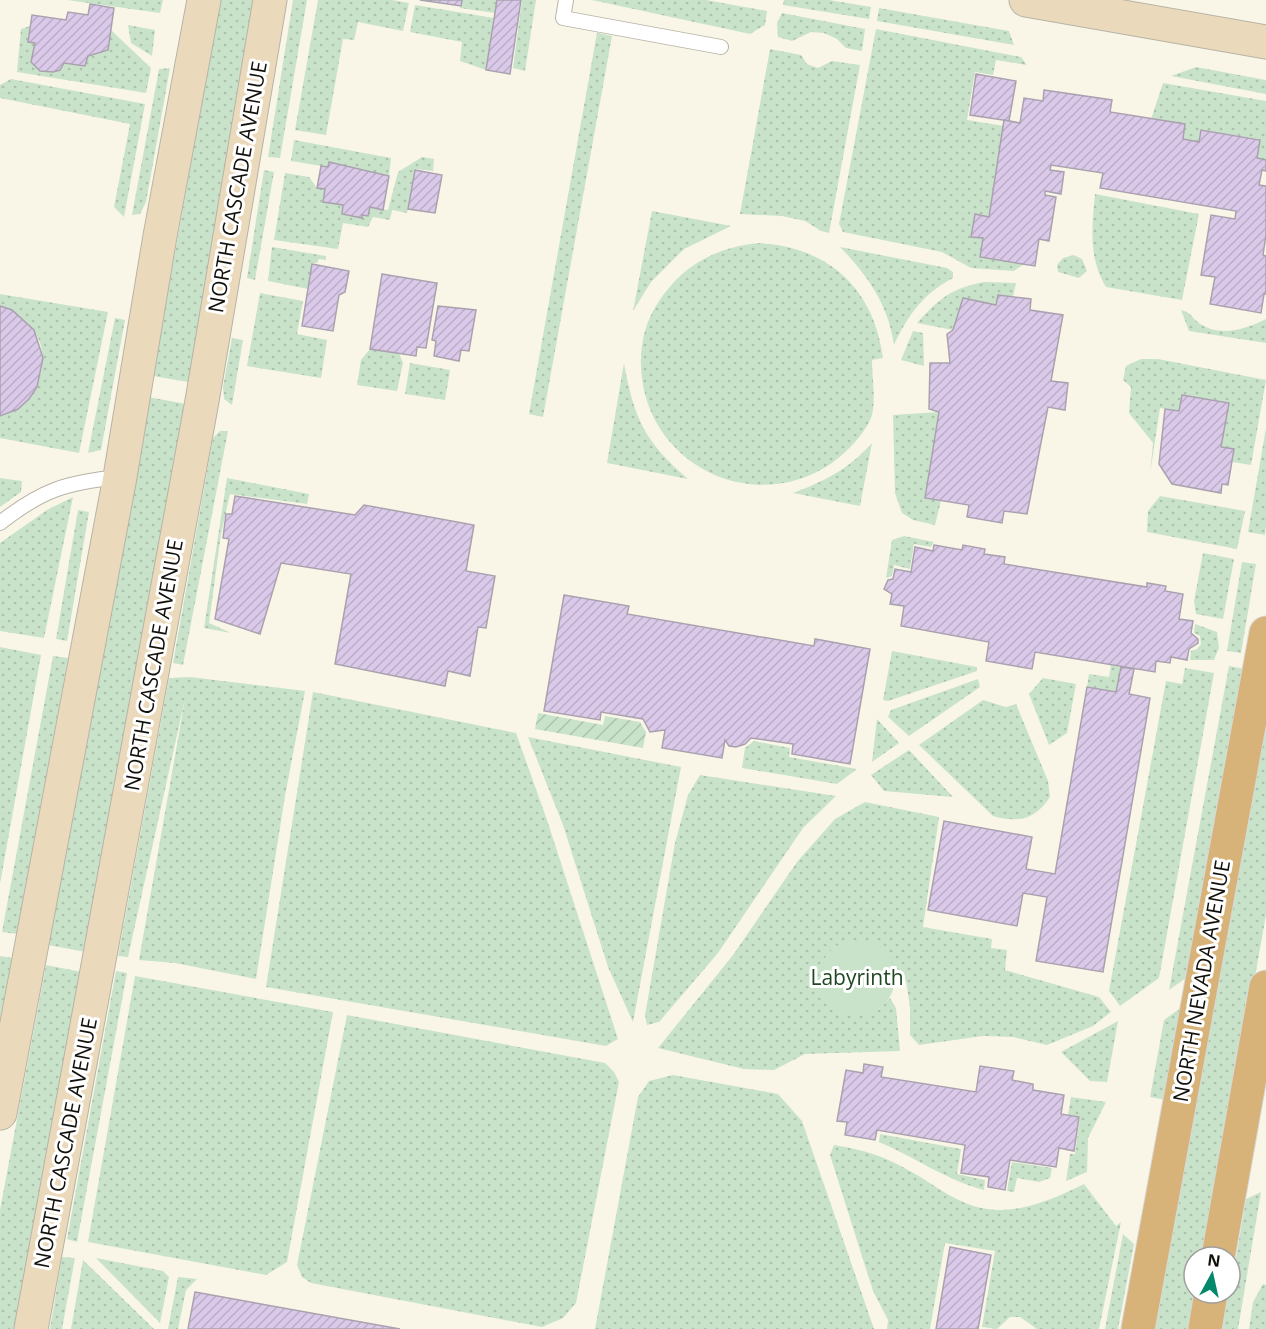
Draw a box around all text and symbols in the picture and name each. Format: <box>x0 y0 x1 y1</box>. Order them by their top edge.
street label: NORTH CASCADE AVENUE <box>201 59 273 315</box>
street label: NORTH CASCADE AVENUE <box>117 537 189 793</box>
street label: NORTH NEVADA AVENUE <box>1166 858 1236 1104</box>
park label: Labyrinth <box>810 963 904 991</box>
street label: NORTH CASCADE AVENUE <box>27 1015 103 1271</box>
north arrow <box>1182 1245 1242 1305</box>
text: N <box>1206 1248 1222 1272</box>

